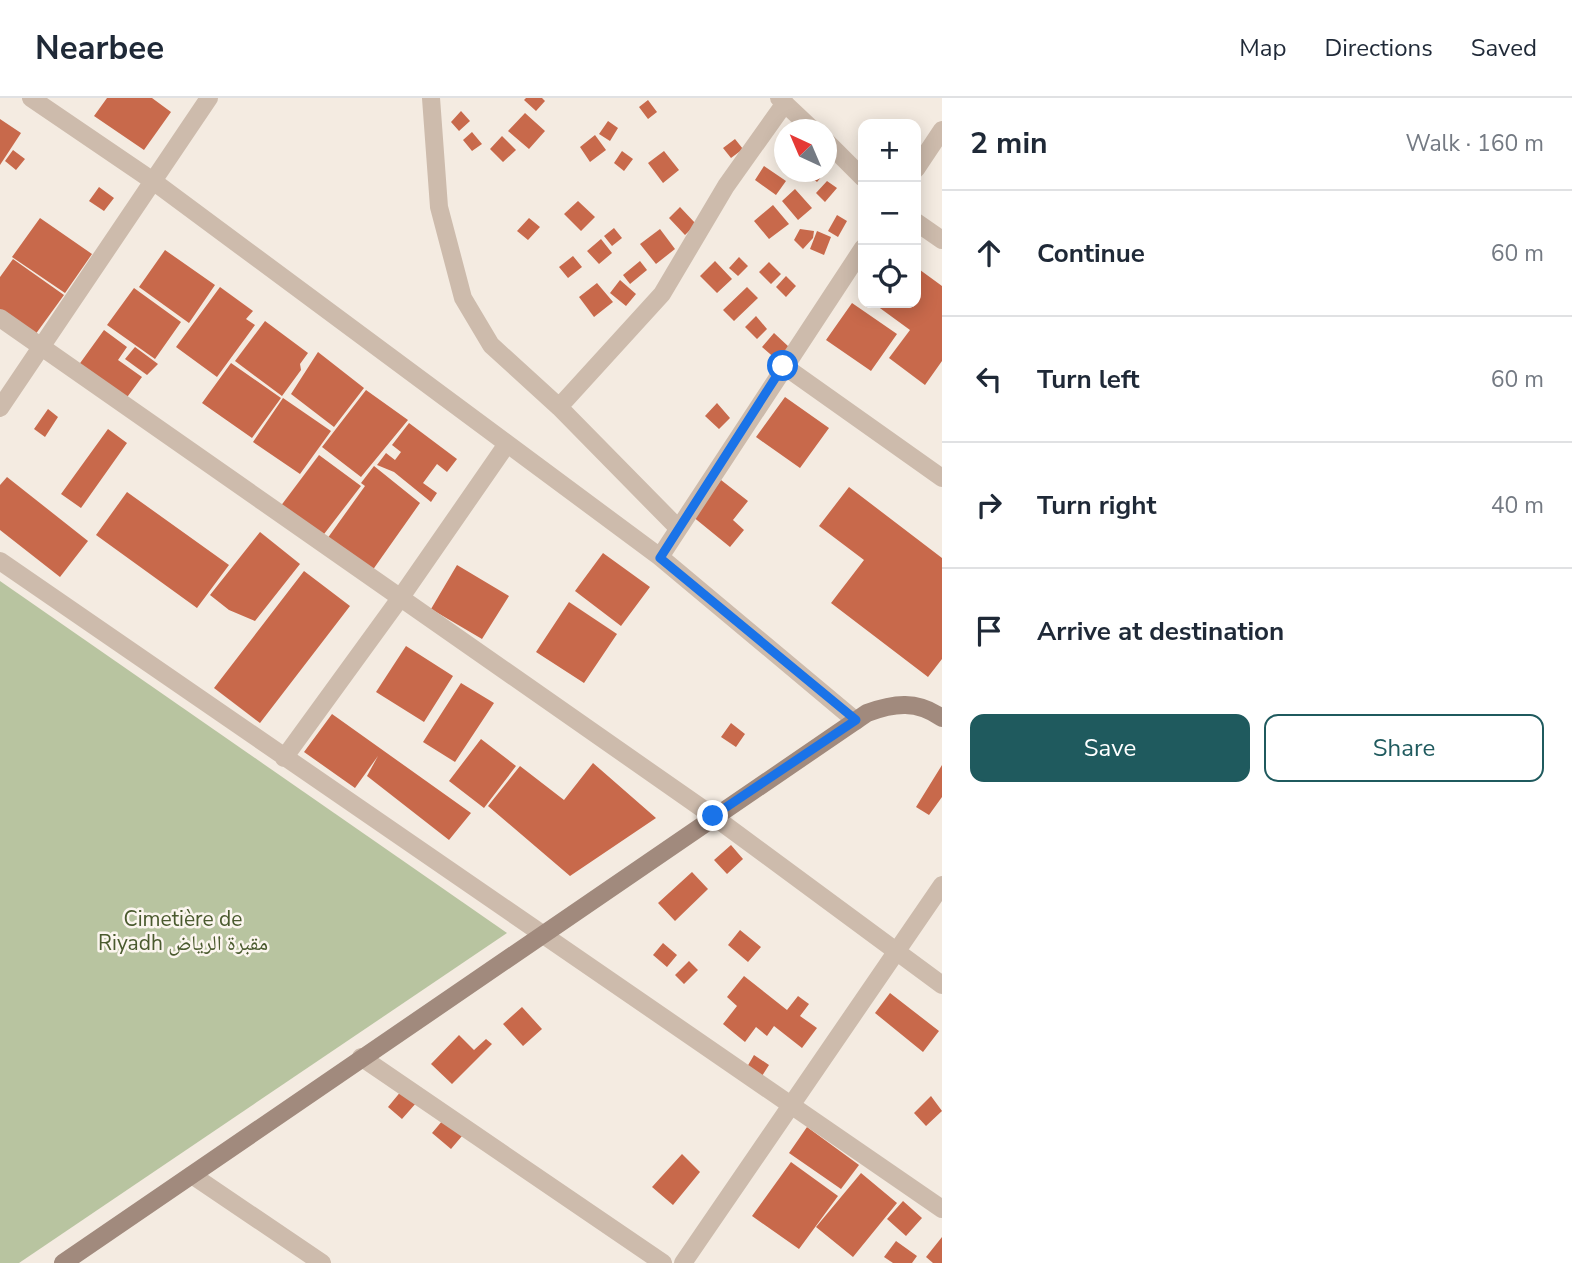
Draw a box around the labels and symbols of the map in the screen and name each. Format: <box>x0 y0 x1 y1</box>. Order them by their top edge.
north arrow <box>774 119 837 182</box>
route start <box>767 350 798 381</box>
route end <box>697 800 728 831</box>
park label: Cimetière de Riyadh مقبرة الرياض <box>98 905 268 957</box>

